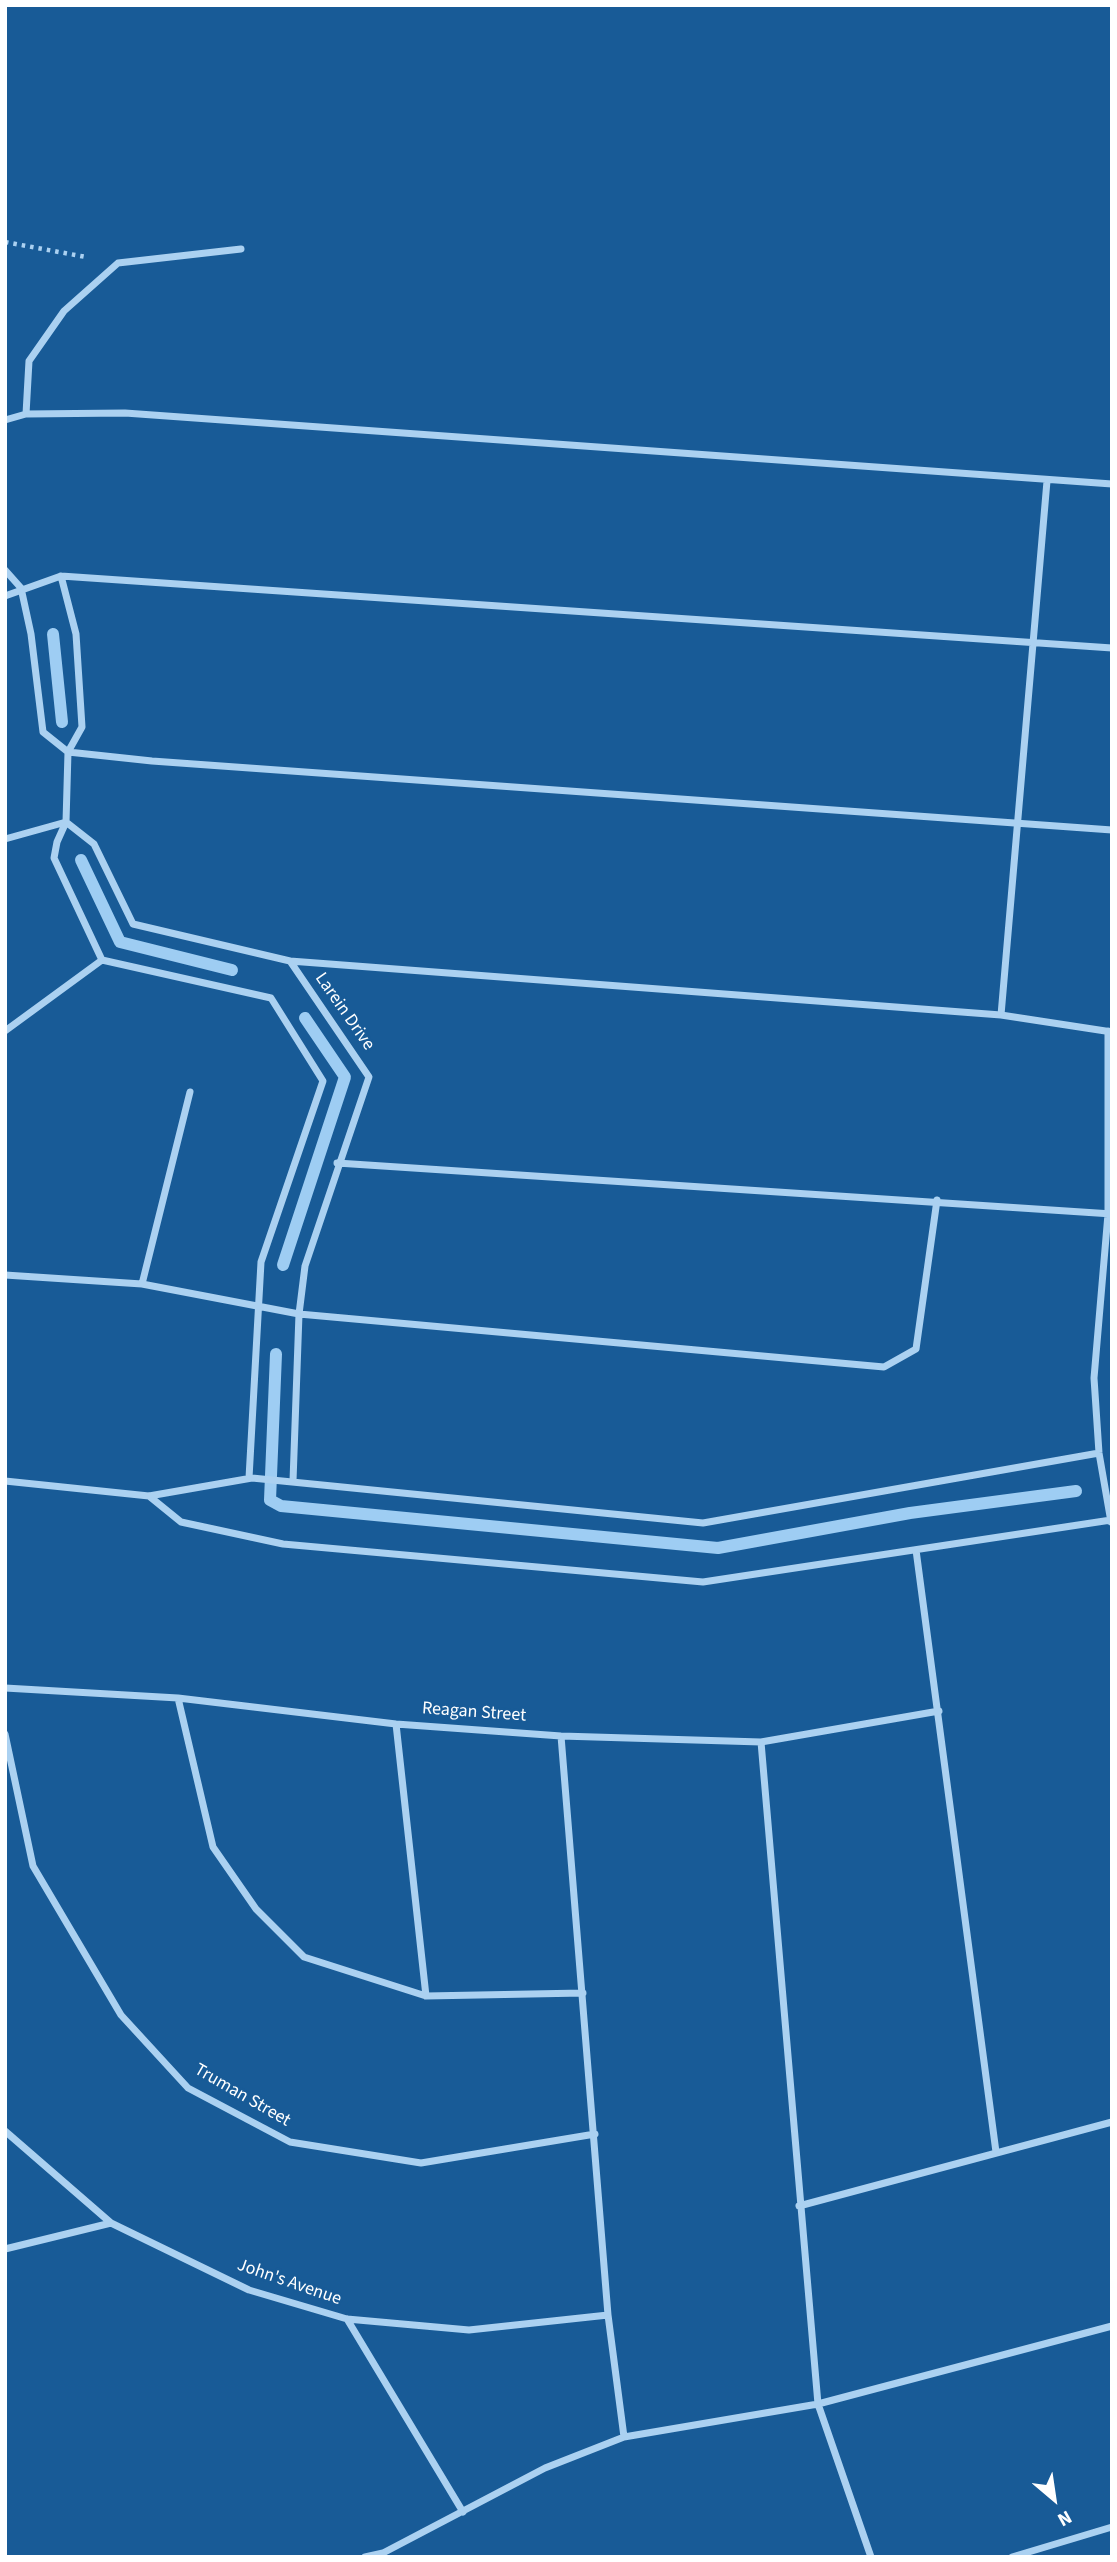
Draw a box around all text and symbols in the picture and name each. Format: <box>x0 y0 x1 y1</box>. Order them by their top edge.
street label: Larein Drive <box>309 969 379 1055</box>
street label: Reagan Street <box>421 1699 527 1727</box>
street label: Truman Street <box>190 2060 294 2132</box>
street label: John's Avenue <box>234 2255 344 2311</box>
north arrow <box>1019 2464 1089 2534</box>
text: N <box>1052 2503 1077 2533</box>

